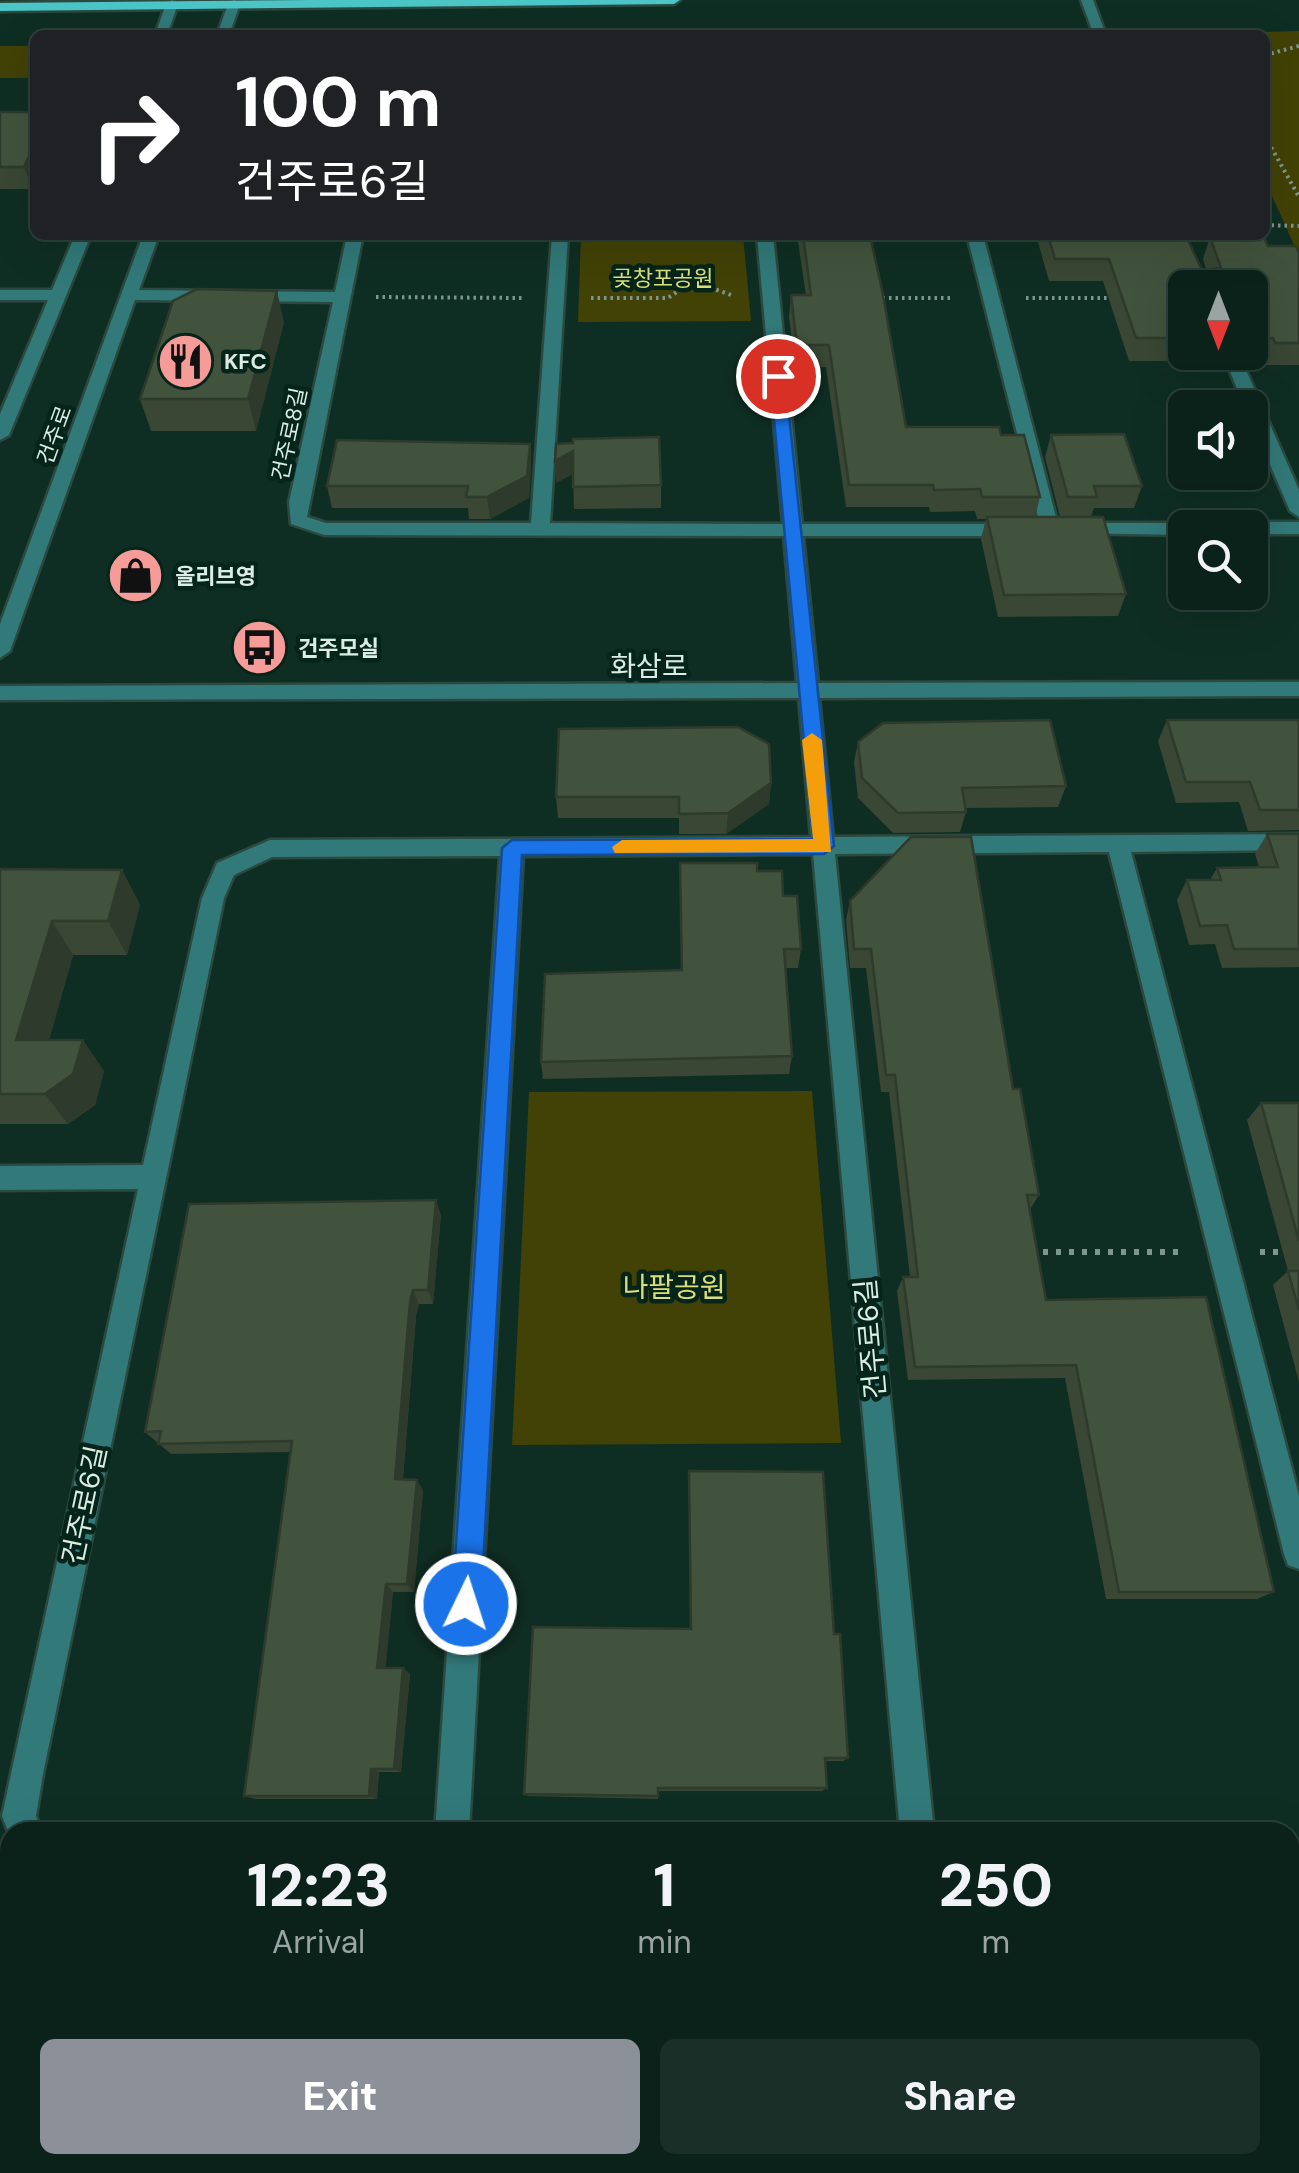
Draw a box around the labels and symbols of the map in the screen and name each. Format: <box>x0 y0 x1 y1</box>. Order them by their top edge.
park label: 곶창포공원 <box>612 264 714 293</box>
north arrow <box>1168 270 1268 370</box>
restaurant icon: KFC <box>155 331 215 391</box>
pin <box>736 334 821 419</box>
place label: KFC <box>224 347 267 376</box>
street label: 건주로8길 <box>265 385 313 483</box>
street label: 건주로 <box>30 402 78 469</box>
shop icon: 올리브영 <box>106 546 166 606</box>
place label: 올리브영 <box>175 562 256 591</box>
bus stop icon: 건주모실 <box>229 618 289 678</box>
place label: 건주모실 <box>298 634 379 663</box>
street label: 화삼로 <box>610 648 688 685</box>
park label: 나팔공원 <box>622 1269 726 1306</box>
street label: 건주로6길 <box>847 1277 894 1401</box>
street label: 건주로6길 <box>54 1442 115 1568</box>
position arrow <box>414 1552 518 1656</box>

